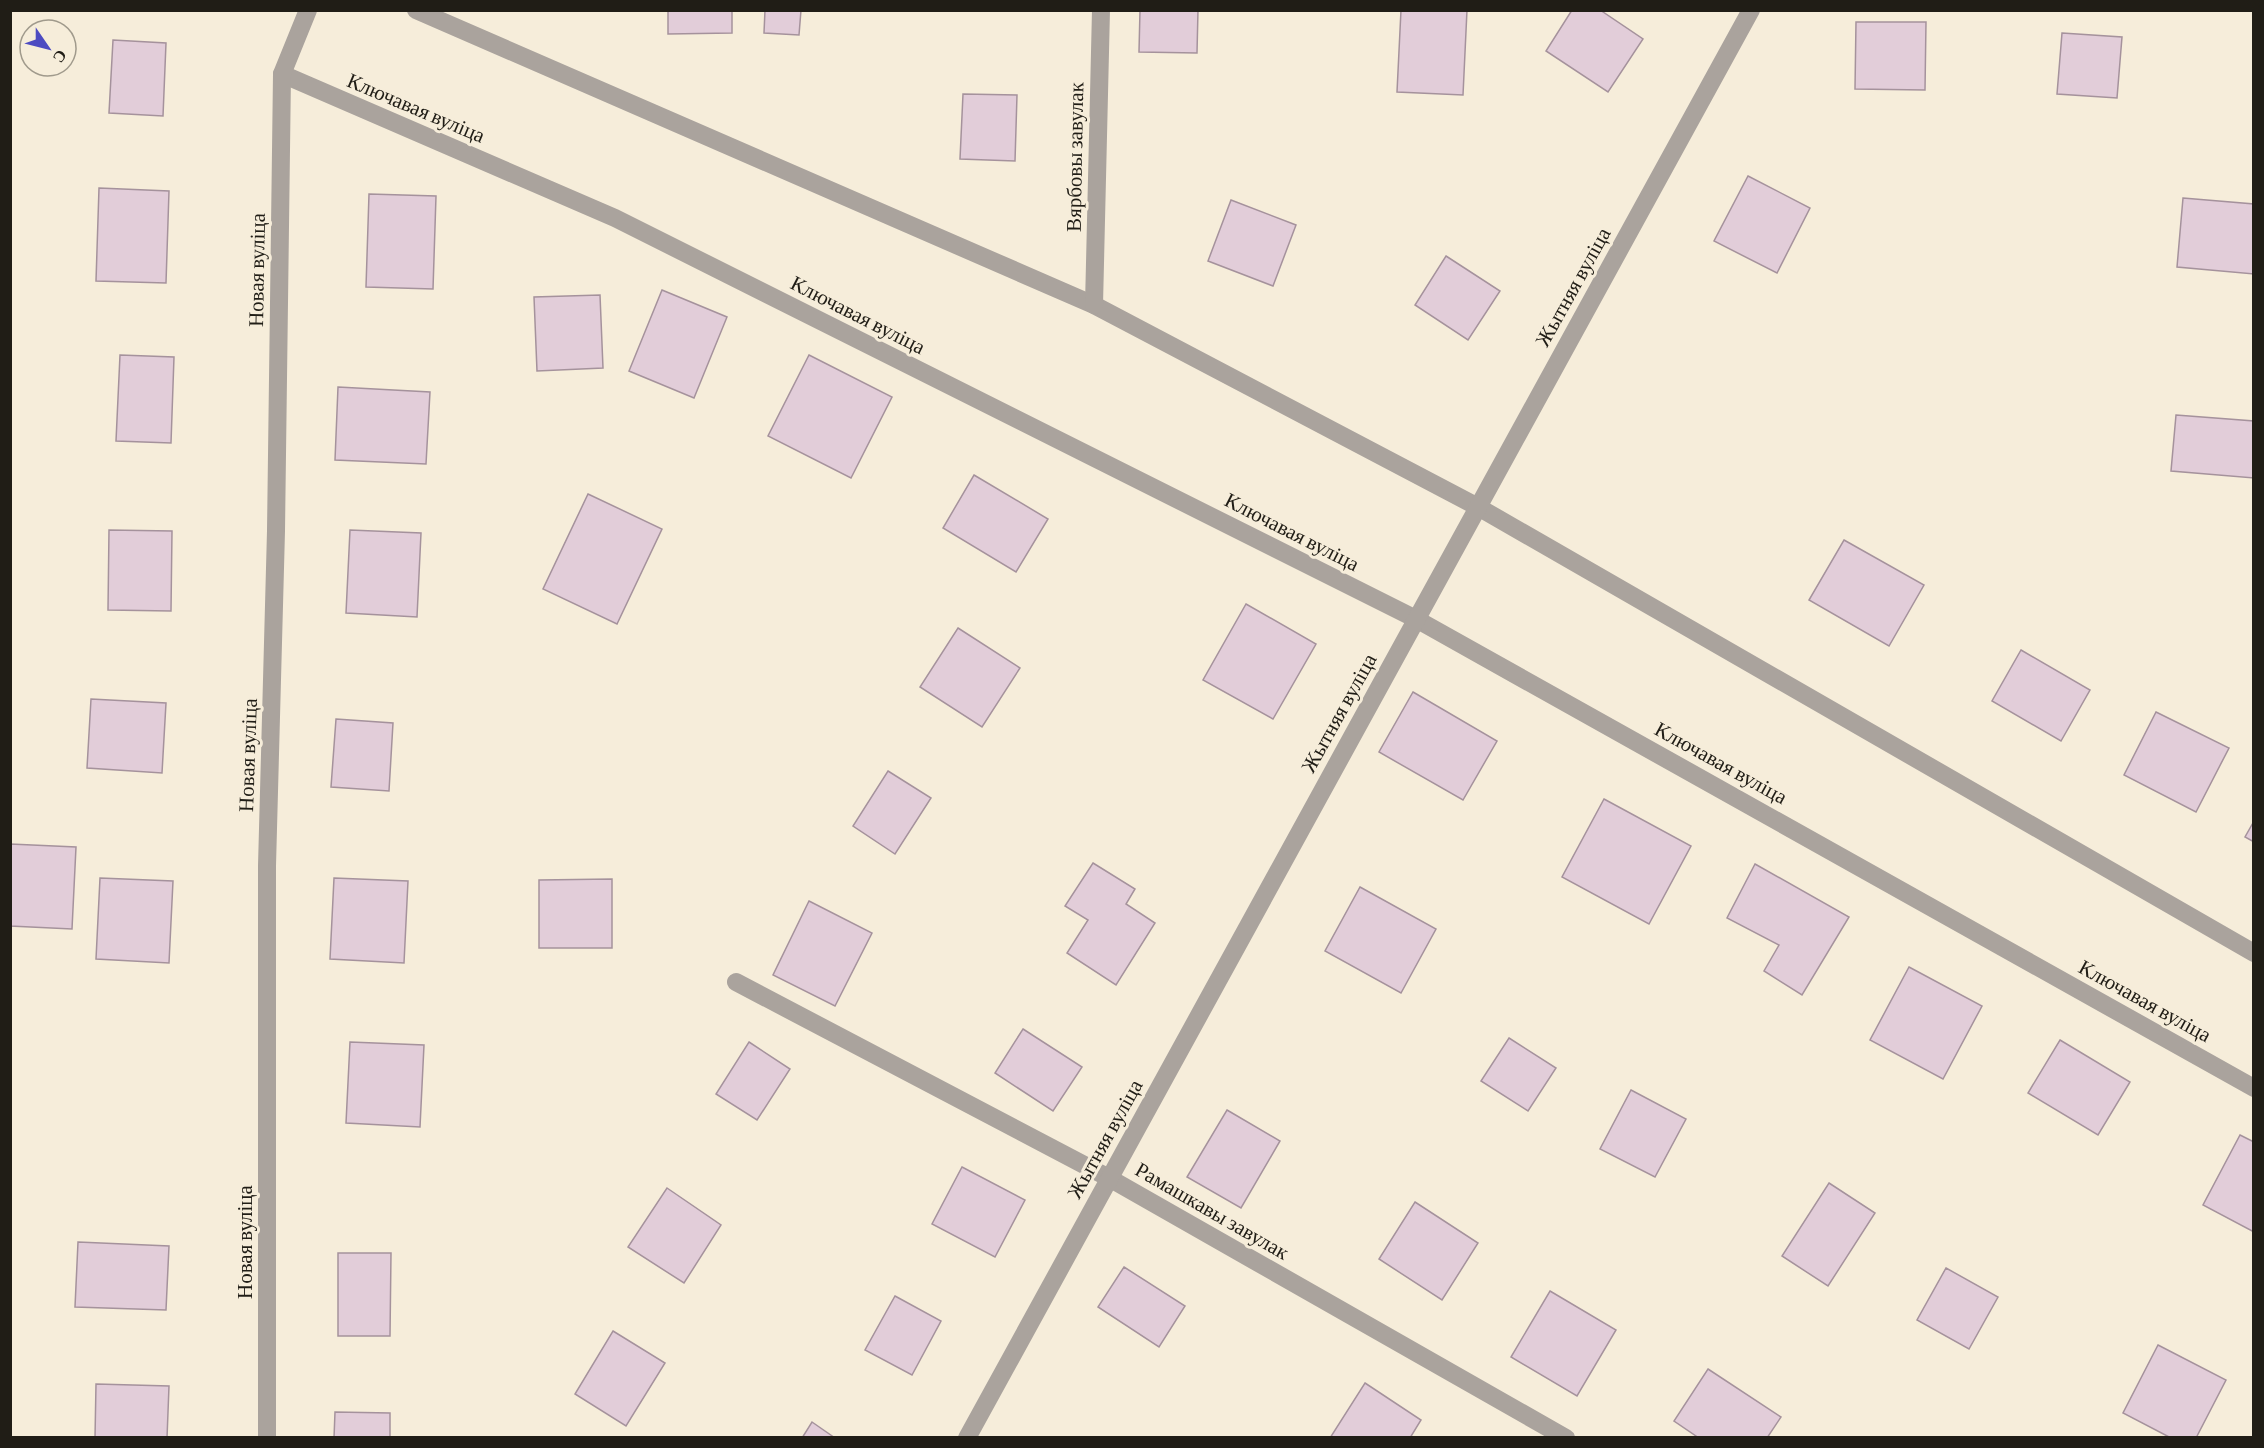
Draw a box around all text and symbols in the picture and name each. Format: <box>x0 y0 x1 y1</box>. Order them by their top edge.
north arrow <box>18 18 78 78</box>
text: С <box>50 47 70 66</box>
street label: Ключавая вуліца <box>343 68 489 148</box>
street label: Вярбовы завулак <box>1062 81 1088 232</box>
street label: Новая вуліца <box>244 212 270 327</box>
street label: Жытняя вуліца <box>1530 223 1616 351</box>
street label: Ключавая вуліца <box>787 271 930 359</box>
street label: Ключавая вуліца <box>1221 488 1364 576</box>
street label: Жытняя вуліца <box>1296 649 1382 777</box>
street label: Новая вуліца <box>234 697 262 812</box>
street label: Ключавая вуліца <box>1651 717 1792 810</box>
street label: Ключавая вуліца <box>2075 955 2216 1048</box>
street label: Жытняя вуліца <box>1062 1075 1148 1203</box>
street label: Рамашкавы завулак <box>1131 1157 1294 1265</box>
street label: Новая вуліца <box>233 1184 257 1299</box>

